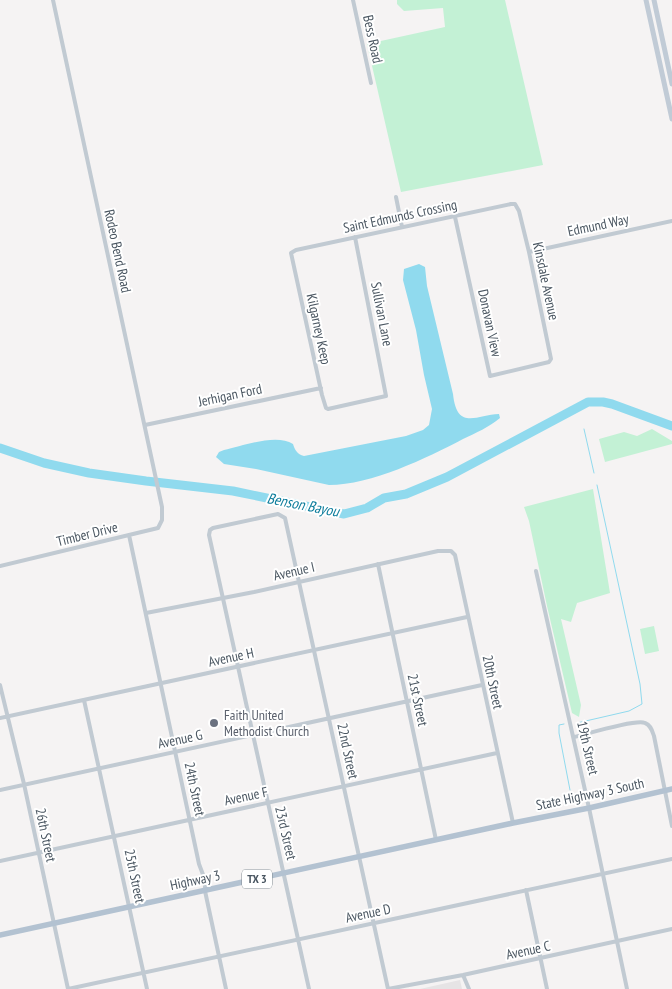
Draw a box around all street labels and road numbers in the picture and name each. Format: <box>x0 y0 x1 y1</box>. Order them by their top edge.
street label: Bess Road <box>359 13 387 65</box>
street label: Saint Edmunds Crossing <box>342 195 458 237</box>
street label: Rodeo Bend Road <box>100 208 136 294</box>
street label: Edmund Way <box>566 210 631 240</box>
street label: Kinsdale Avenue <box>529 240 563 322</box>
street label: Sullivan Lane <box>367 280 397 348</box>
street label: Donavan View <box>474 288 506 359</box>
street label: Kilgarney Keep <box>303 292 335 366</box>
street label: Jerhigan Ford <box>196 379 264 411</box>
street label: Timber Drive <box>54 518 120 550</box>
street label: Avenue I <box>272 558 316 584</box>
street label: Avenue H <box>207 643 255 671</box>
street label: 20th Street <box>479 653 508 711</box>
street label: 21st Street <box>404 672 432 728</box>
street label: 19th Street <box>573 719 603 777</box>
street label: 22nd Street <box>333 721 363 781</box>
street label: Avenue G <box>156 725 204 753</box>
street label: 24th Street <box>181 760 210 818</box>
street label: State Highway 3 South <box>534 774 646 814</box>
street label: Avenue F <box>223 783 270 809</box>
street label: 23rd Street <box>271 804 301 862</box>
street label: 26th Street <box>32 806 61 864</box>
street label: 25th Street <box>121 847 150 905</box>
street label: Highway 3 <box>168 866 222 894</box>
road number: TX 3 <box>242 870 272 889</box>
street label: Avenue D <box>344 899 392 927</box>
street label: Avenue C <box>504 936 552 963</box>

